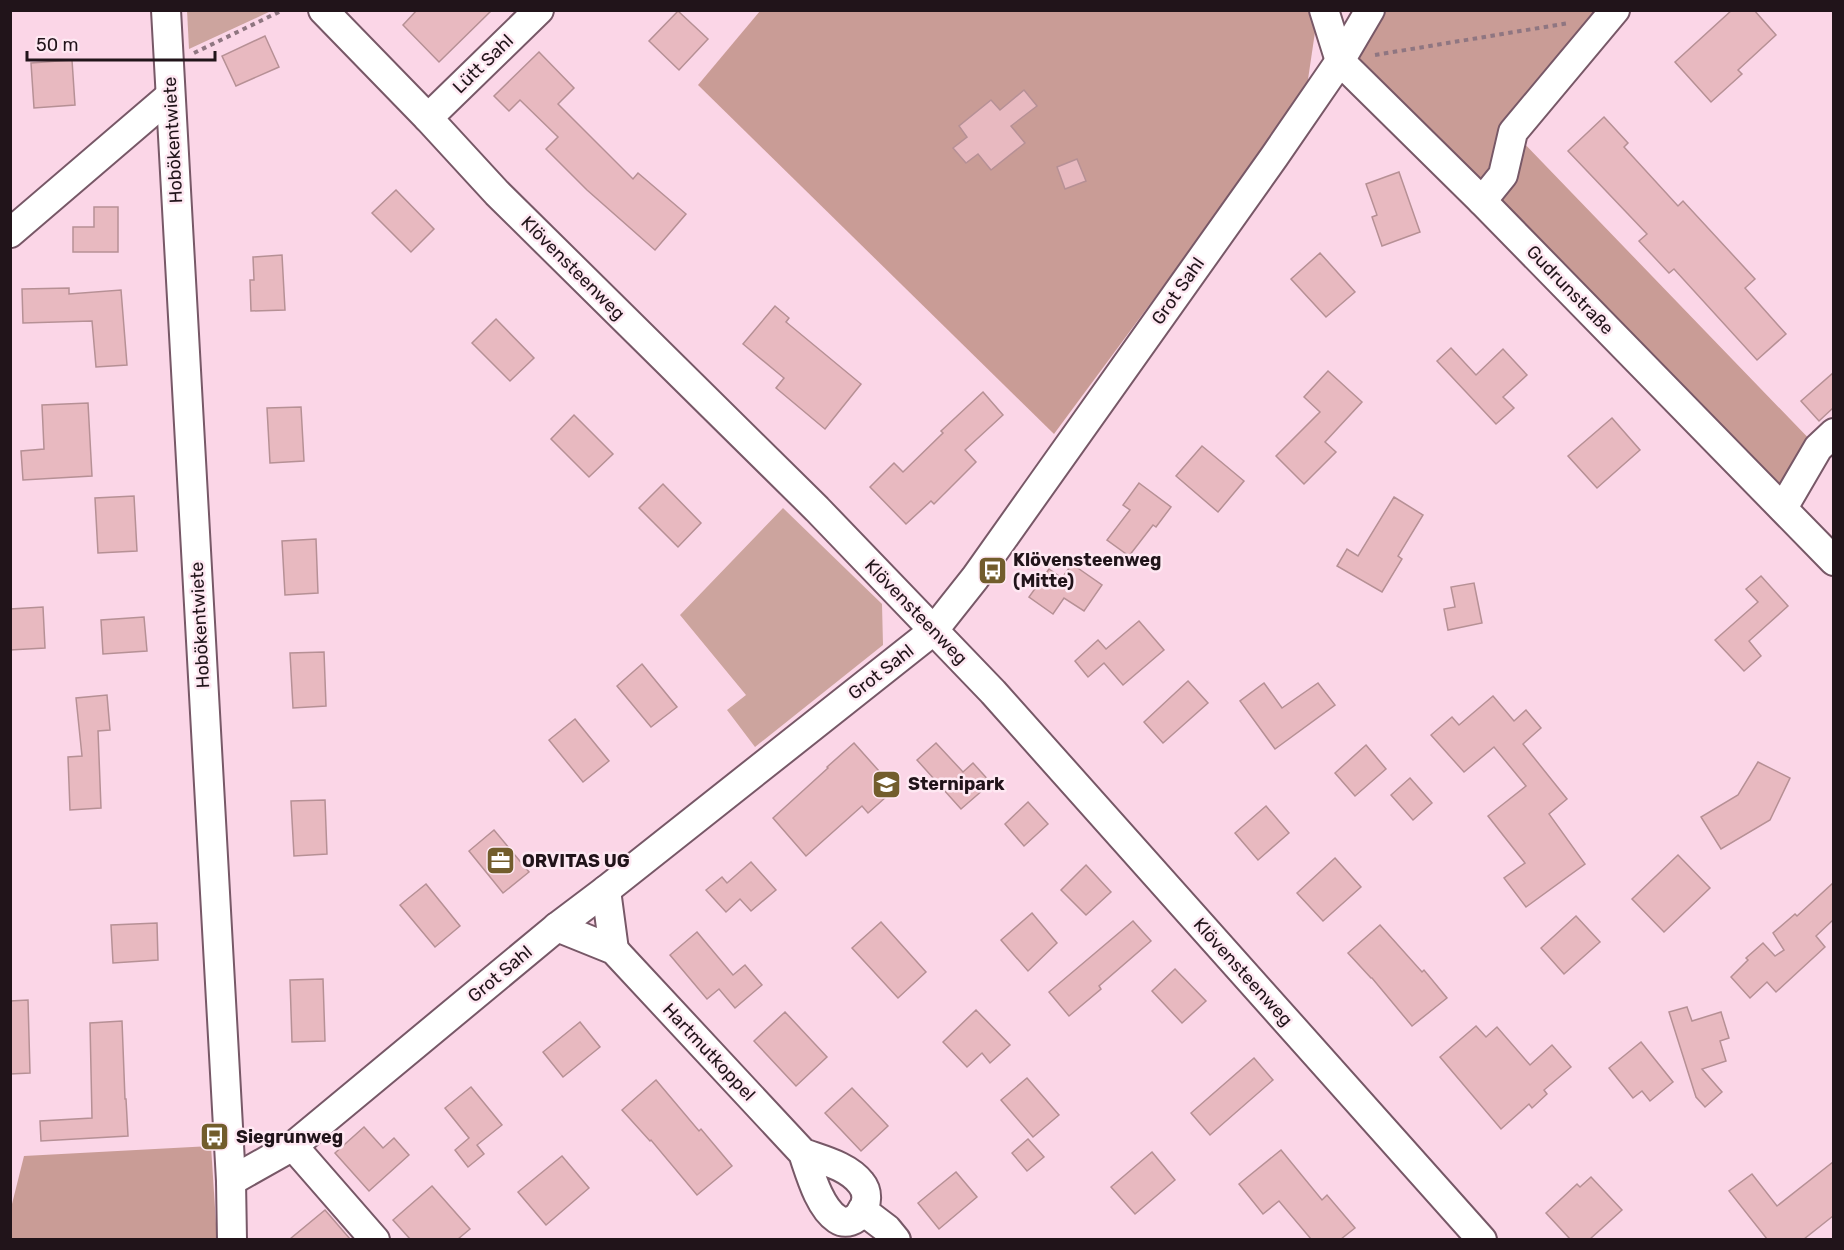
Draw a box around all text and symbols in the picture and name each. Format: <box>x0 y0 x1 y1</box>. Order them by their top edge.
scale bar <box>27 24 214 62</box>
street label: Lütt Sahl <box>448 30 518 98</box>
text: 50 m <box>36 34 79 56</box>
street label: Hobökentwiete <box>159 76 187 204</box>
street label: Klövensteenweg <box>516 211 630 325</box>
street label: Gudrunstraße <box>1522 241 1618 339</box>
street label: Grot Sahl <box>1147 253 1209 329</box>
place label: Klövensteenweg (Mitte) <box>1013 549 1161 592</box>
bus stop icon: Klövensteenweg (Mitte) <box>976 554 1008 586</box>
street label: Klövensteenweg <box>860 555 972 669</box>
street label: Hobökentwiete <box>186 561 214 689</box>
street label: Grot Sahl <box>844 640 918 704</box>
school or university icon: Sternipark <box>871 768 903 800</box>
place label: Sternipark <box>908 773 1005 795</box>
office icon: ORVITAS UG <box>485 845 517 877</box>
place label: ORVITAS UG <box>522 850 630 872</box>
street label: Klövensteenweg <box>1189 913 1297 1031</box>
street label: Grot Sahl <box>463 941 537 1007</box>
street label: Hartmutkoppel <box>658 999 760 1105</box>
bus stop icon: Siegrunweg <box>199 1121 231 1153</box>
place label: Siegrunweg <box>236 1126 343 1148</box>

